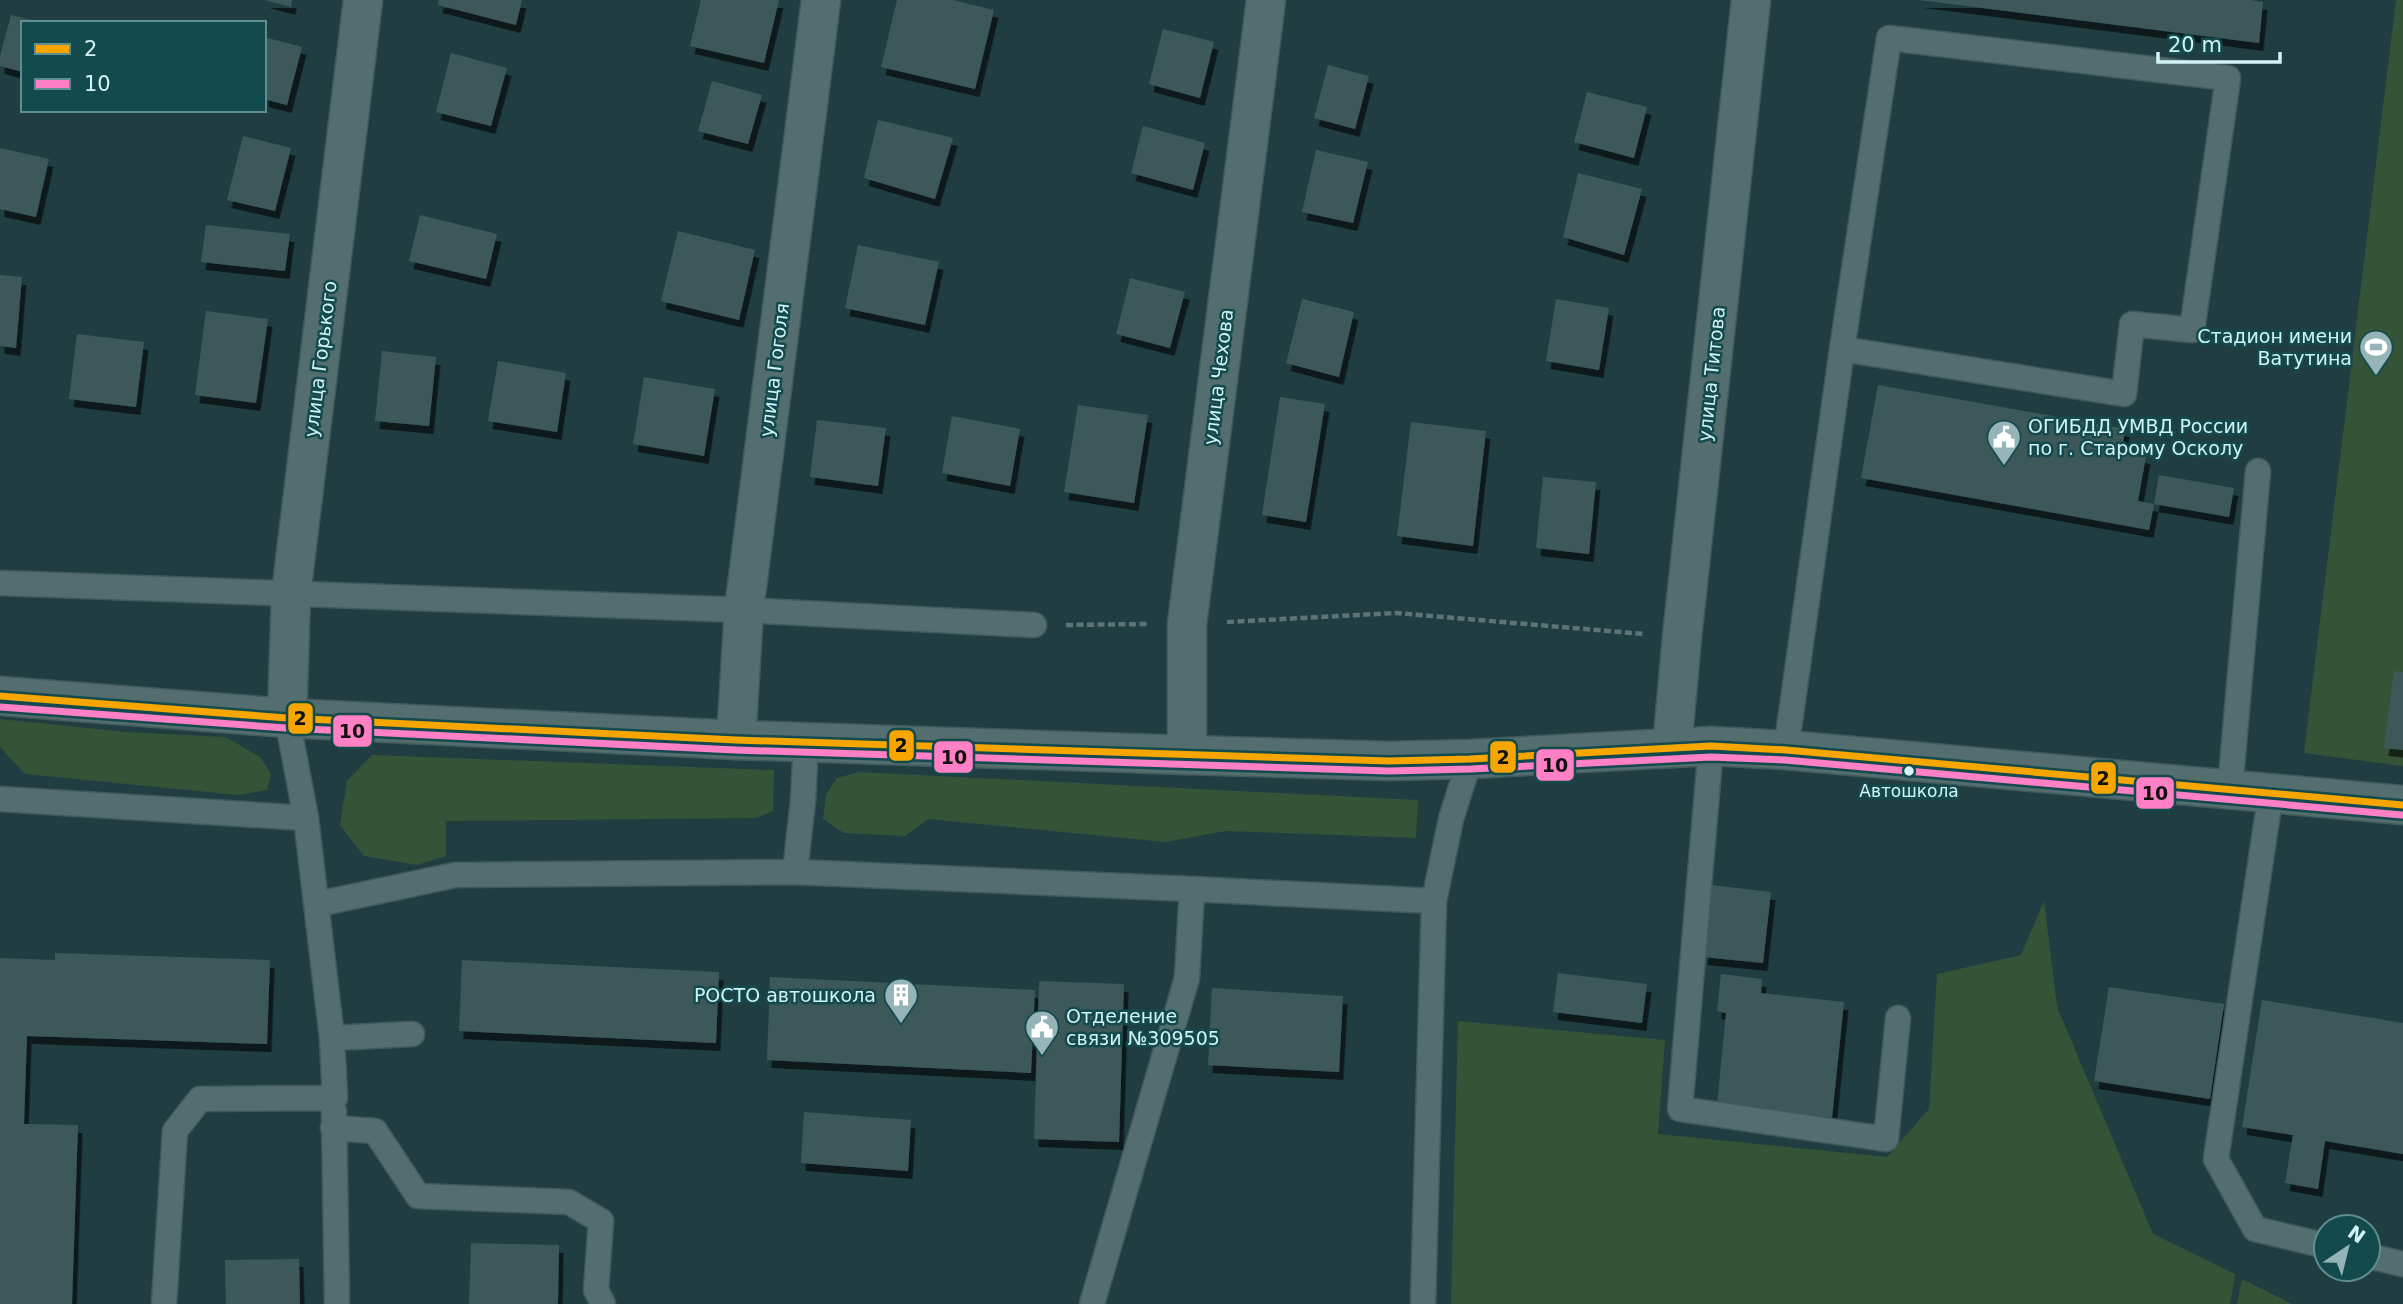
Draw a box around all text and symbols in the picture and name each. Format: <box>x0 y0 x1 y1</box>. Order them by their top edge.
legend <box>21 21 266 112</box>
scale bar <box>2158 21 2280 65</box>
text: 20 m <box>2168 33 2222 57</box>
text: 2 <box>84 37 97 61</box>
text: 10 <box>84 72 111 96</box>
street label: улица Горького <box>299 279 341 439</box>
street label: улица Гоголя <box>755 302 793 438</box>
street label: улица Титова <box>1693 305 1729 443</box>
street label: улица Чехова <box>1199 308 1237 446</box>
place label: Стадион имени Ватутина <box>2197 325 2352 369</box>
sports icon: Стадион имени Ватутина <box>2357 328 2395 377</box>
place label: ОГИБДД УМВД России по г. Старому Осколу <box>2028 415 2248 459</box>
public building icon: ОГИБДД УМВД России по г. Старому Осколу <box>1985 418 2023 467</box>
line badge: 2 <box>287 702 314 735</box>
text: 2 <box>293 707 307 729</box>
line badge: 10 <box>332 714 373 748</box>
text: 10 <box>339 720 365 742</box>
line badge: 2 <box>888 729 915 762</box>
text: 2 <box>894 734 908 756</box>
line badge: 10 <box>933 740 974 774</box>
line badge: 2 <box>1489 740 1517 774</box>
text: 10 <box>941 746 967 768</box>
text: 2 <box>1496 746 1510 768</box>
line badge: 10 <box>1535 748 1575 782</box>
text: 10 <box>1542 754 1568 776</box>
line badge: 2 <box>2090 761 2117 795</box>
marker: Автошкола <box>1902 764 1916 778</box>
text: 2 <box>2096 767 2110 789</box>
line badge: 10 <box>2135 776 2175 810</box>
place label: Автошкола <box>1859 781 1959 801</box>
text: 10 <box>2142 782 2168 804</box>
building icon: РОСТО автошкола <box>882 976 920 1025</box>
place label: РОСТО автошкола <box>694 984 876 1006</box>
place label: Отделение связи №309505 <box>1066 1005 1220 1049</box>
public building icon: Отделение связи №309505 <box>1023 1008 1061 1057</box>
north arrow <box>2312 1213 2382 1283</box>
text: N <box>2344 1221 2370 1248</box>

